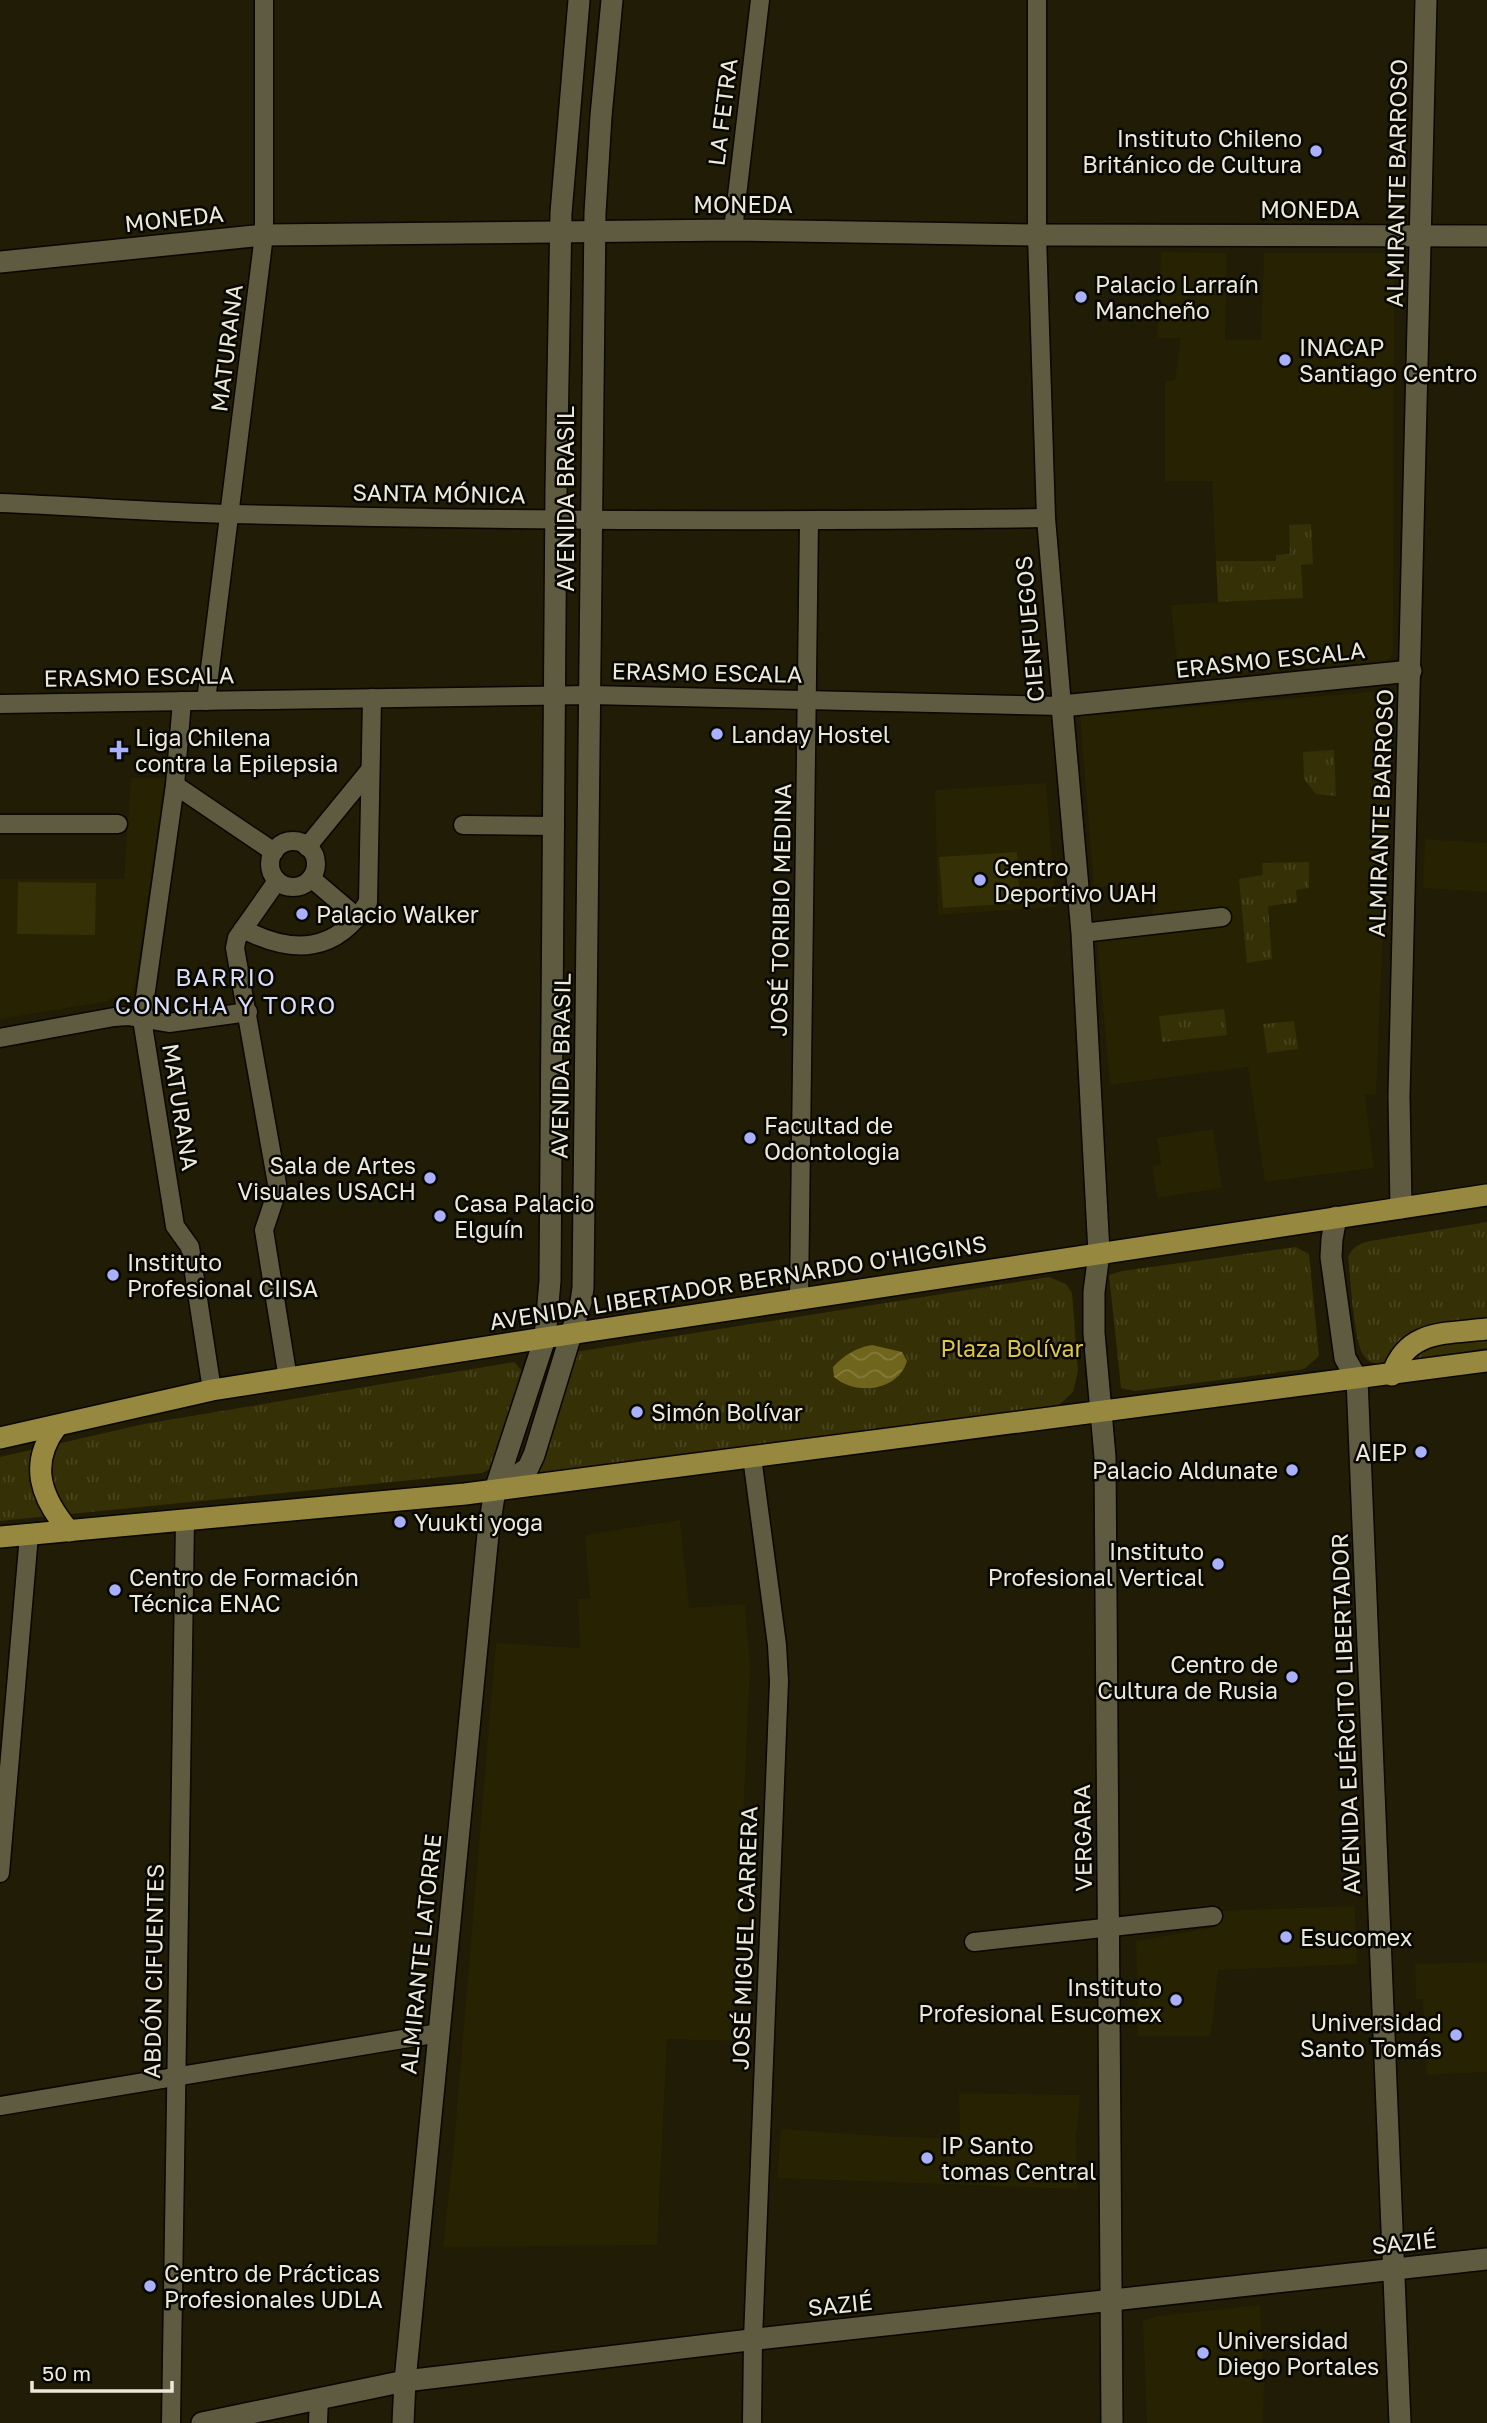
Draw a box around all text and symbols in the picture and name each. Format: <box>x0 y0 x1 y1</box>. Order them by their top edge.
street label: LA FETRA <box>702 57 742 167</box>
street label: ALMIRANTE BARROSO <box>1380 59 1412 307</box>
place label: Instituto Chileno Británico de Cultura <box>1082 124 1302 178</box>
marker: Instituto Chileno Británico de Cultura <box>1308 143 1324 159</box>
street label: MONEDA <box>693 190 793 218</box>
street label: MONEDA <box>1260 195 1360 223</box>
street label: MONEDA <box>123 199 225 237</box>
place label: Palacio Larraín Mancheño <box>1095 270 1259 324</box>
street label: MATURANA <box>204 283 248 413</box>
marker: Palacio Larraín Mancheño <box>1073 289 1089 305</box>
place label: INACAP Santiago Centro <box>1299 333 1477 387</box>
marker: INACAP Santiago Centro <box>1277 352 1293 368</box>
street label: AVENIDA BRASIL <box>551 406 579 592</box>
street label: SANTA MÓNICA <box>352 477 526 509</box>
street label: CIENFUEGOS <box>1009 555 1049 703</box>
street label: ERASMO ESCALA <box>1174 635 1366 683</box>
street label: ERASMO ESCALA <box>611 656 803 688</box>
street label: ERASMO ESCALA <box>43 660 235 692</box>
street label: ALMIRANTE BARROSO <box>1362 688 1398 938</box>
place label: Landay Hostel <box>731 720 890 748</box>
place label: Liga Chilena contra la Epilepsia <box>135 723 338 777</box>
marker: Landay Hostel <box>709 726 725 742</box>
marker: Liga Chilena contra la Epilepsia <box>109 740 129 760</box>
street label: JOSÉ TORIBIO MEDINA <box>764 783 796 1037</box>
place label: Centro Deportivo UAH <box>994 853 1157 907</box>
marker: Centro Deportivo UAH <box>972 872 988 888</box>
place label: Palacio Walker <box>316 900 479 928</box>
marker: Palacio Walker <box>294 906 310 922</box>
district label: BARRIO CONCHA Y TORO <box>115 962 337 1019</box>
street label: AVENIDA BRASIL <box>544 973 576 1159</box>
street label: MATURANA <box>157 1041 205 1173</box>
place label: Facultad de Odontologia <box>764 1111 900 1165</box>
marker: Facultad de Odontologia <box>742 1130 758 1146</box>
place label: Sala de Artes Visuales USACH <box>238 1151 416 1205</box>
marker: Sala de Artes Visuales USACH <box>422 1170 438 1186</box>
place label: Casa Palacio Elguín <box>454 1189 594 1243</box>
marker: Casa Palacio Elguín <box>432 1208 448 1224</box>
street label: AVENIDA LIBERTADOR BERNARDO O'HIGGINS <box>487 1229 989 1335</box>
place label: Instituto Profesional CIISA <box>127 1248 318 1302</box>
marker: Instituto Profesional CIISA <box>105 1267 121 1283</box>
park label: Plaza Bolívar <box>941 1334 1083 1362</box>
place label: Simón Bolívar <box>651 1398 803 1426</box>
marker: Simón Bolívar <box>629 1404 645 1420</box>
place label: AIEP <box>1355 1438 1407 1466</box>
marker: AIEP <box>1413 1444 1429 1460</box>
place label: Palacio Aldunate <box>1092 1456 1278 1484</box>
marker: Palacio Aldunate <box>1284 1462 1300 1478</box>
place label: Yuukti yoga <box>414 1508 543 1536</box>
marker: Yuukti yoga <box>392 1514 408 1530</box>
street label: AVENIDA EJÉRCITO LIBERTADOR <box>1325 1533 1365 1895</box>
place label: Instituto Profesional Vertical <box>988 1537 1204 1591</box>
marker: Instituto Profesional Vertical <box>1210 1556 1226 1572</box>
place label: Centro de Formación Técnica ENAC <box>129 1563 359 1617</box>
marker: Centro de Formación Técnica ENAC <box>107 1582 123 1598</box>
place label: Centro de Cultura de Rusia <box>1097 1650 1278 1704</box>
marker: Centro de Cultura de Rusia <box>1284 1669 1300 1685</box>
street label: VERGARA <box>1067 1784 1097 1892</box>
street label: JOSÉ MIGUEL CARRERA <box>725 1806 763 2070</box>
street label: ALMIRANTE LATORRE <box>393 1832 447 2076</box>
street label: ABDÓN CIFUENTES <box>137 1863 169 2079</box>
place label: Esucomex <box>1300 1923 1413 1951</box>
marker: Esucomex <box>1278 1929 1294 1945</box>
place label: Instituto Profesional Esucomex <box>918 1973 1162 2027</box>
marker: Instituto Profesional Esucomex <box>1168 1992 1184 2008</box>
place label: Universidad Santo Tomás <box>1300 2008 1442 2062</box>
marker: Universidad Santo Tomás <box>1448 2027 1464 2043</box>
place label: IP Santo tomas Central <box>941 2131 1096 2185</box>
marker: IP Santo tomas Central <box>919 2150 935 2166</box>
street label: SAZIÉ <box>1370 2225 1438 2259</box>
place label: Centro de Prácticas Profesionales UDLA <box>164 2259 383 2313</box>
marker: Centro de Prácticas Profesionales UDLA <box>142 2278 158 2294</box>
street label: SAZIÉ <box>806 2287 874 2321</box>
place label: Universidad Diego Portales <box>1217 2326 1379 2380</box>
marker: Universidad Diego Portales <box>1195 2345 1211 2361</box>
scale bar <box>32 2350 172 2394</box>
text: 50 m <box>42 2360 91 2386</box>

